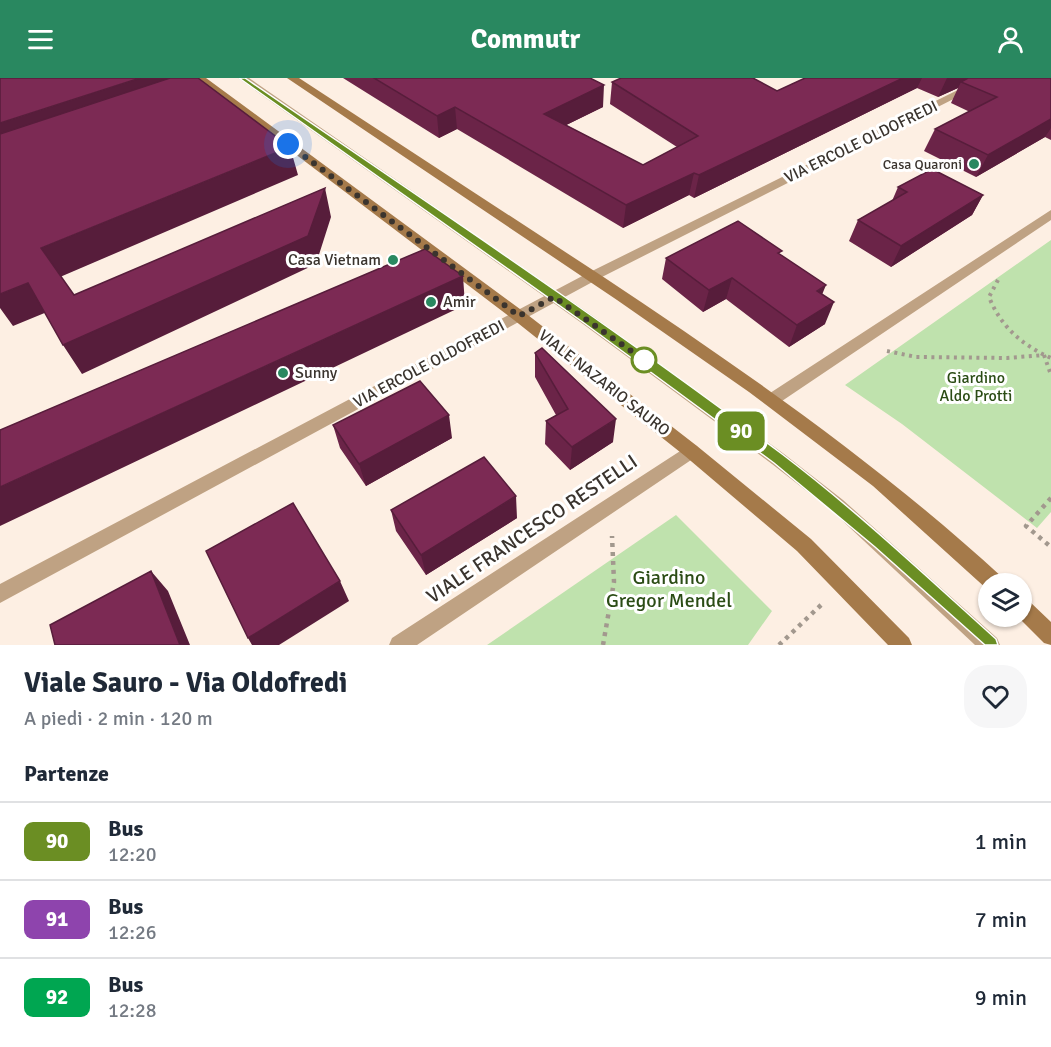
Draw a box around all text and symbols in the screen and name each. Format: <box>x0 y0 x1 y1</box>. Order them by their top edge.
icon: menu <box>24 23 57 56</box>
text: Commutr <box>471 23 580 56</box>
icon: person <box>994 23 1027 56</box>
street label: VIA ERCOLE OLDOFREDI <box>781 96 941 188</box>
your location <box>273 129 303 159</box>
place label: Casa Quaroni <box>883 156 962 173</box>
marker: Casa Quaroni <box>967 157 981 171</box>
place label: Casa Vietnam <box>288 250 381 270</box>
marker: Casa Vietnam <box>386 253 400 267</box>
place label: Amir <box>443 292 476 312</box>
marker: Amir <box>424 295 438 309</box>
street label: VIA ERCOLE OLDOFREDI <box>350 316 508 412</box>
street label: VIALE NAZARIO SAURO <box>534 325 674 441</box>
unlabelled marker <box>631 347 657 373</box>
place label: Sunny <box>295 363 338 383</box>
marker: Sunny <box>276 366 290 380</box>
park label: Giardino Aldo Protti <box>940 368 1012 406</box>
line badge: 90 <box>714 412 768 450</box>
text: 90 <box>730 418 752 444</box>
street label: VIALE FRANCESCO RESTELLI <box>422 449 642 609</box>
park label: Giardino Gregor Mendel <box>606 565 732 613</box>
map controls <box>978 573 1032 627</box>
button: layers <box>978 573 1032 627</box>
button: heart <box>964 665 1027 728</box>
text: Viale Sauro - Via Oldofredi <box>24 666 347 700</box>
text: A piedi · 2 min · 120 m <box>24 706 213 731</box>
text: Partenze <box>24 760 109 787</box>
text: Bus <box>108 815 143 842</box>
text: 90 <box>46 828 68 854</box>
text: 1 min <box>975 828 1027 855</box>
text: 12:20 <box>108 842 157 867</box>
text: Bus <box>108 893 143 920</box>
text: 91 <box>46 906 68 932</box>
text: 7 min <box>975 906 1027 933</box>
text: 12:26 <box>108 920 157 945</box>
text: Bus <box>108 971 143 998</box>
text: 92 <box>46 984 68 1010</box>
text: 9 min <box>975 984 1027 1011</box>
text: 12:28 <box>108 998 157 1023</box>

